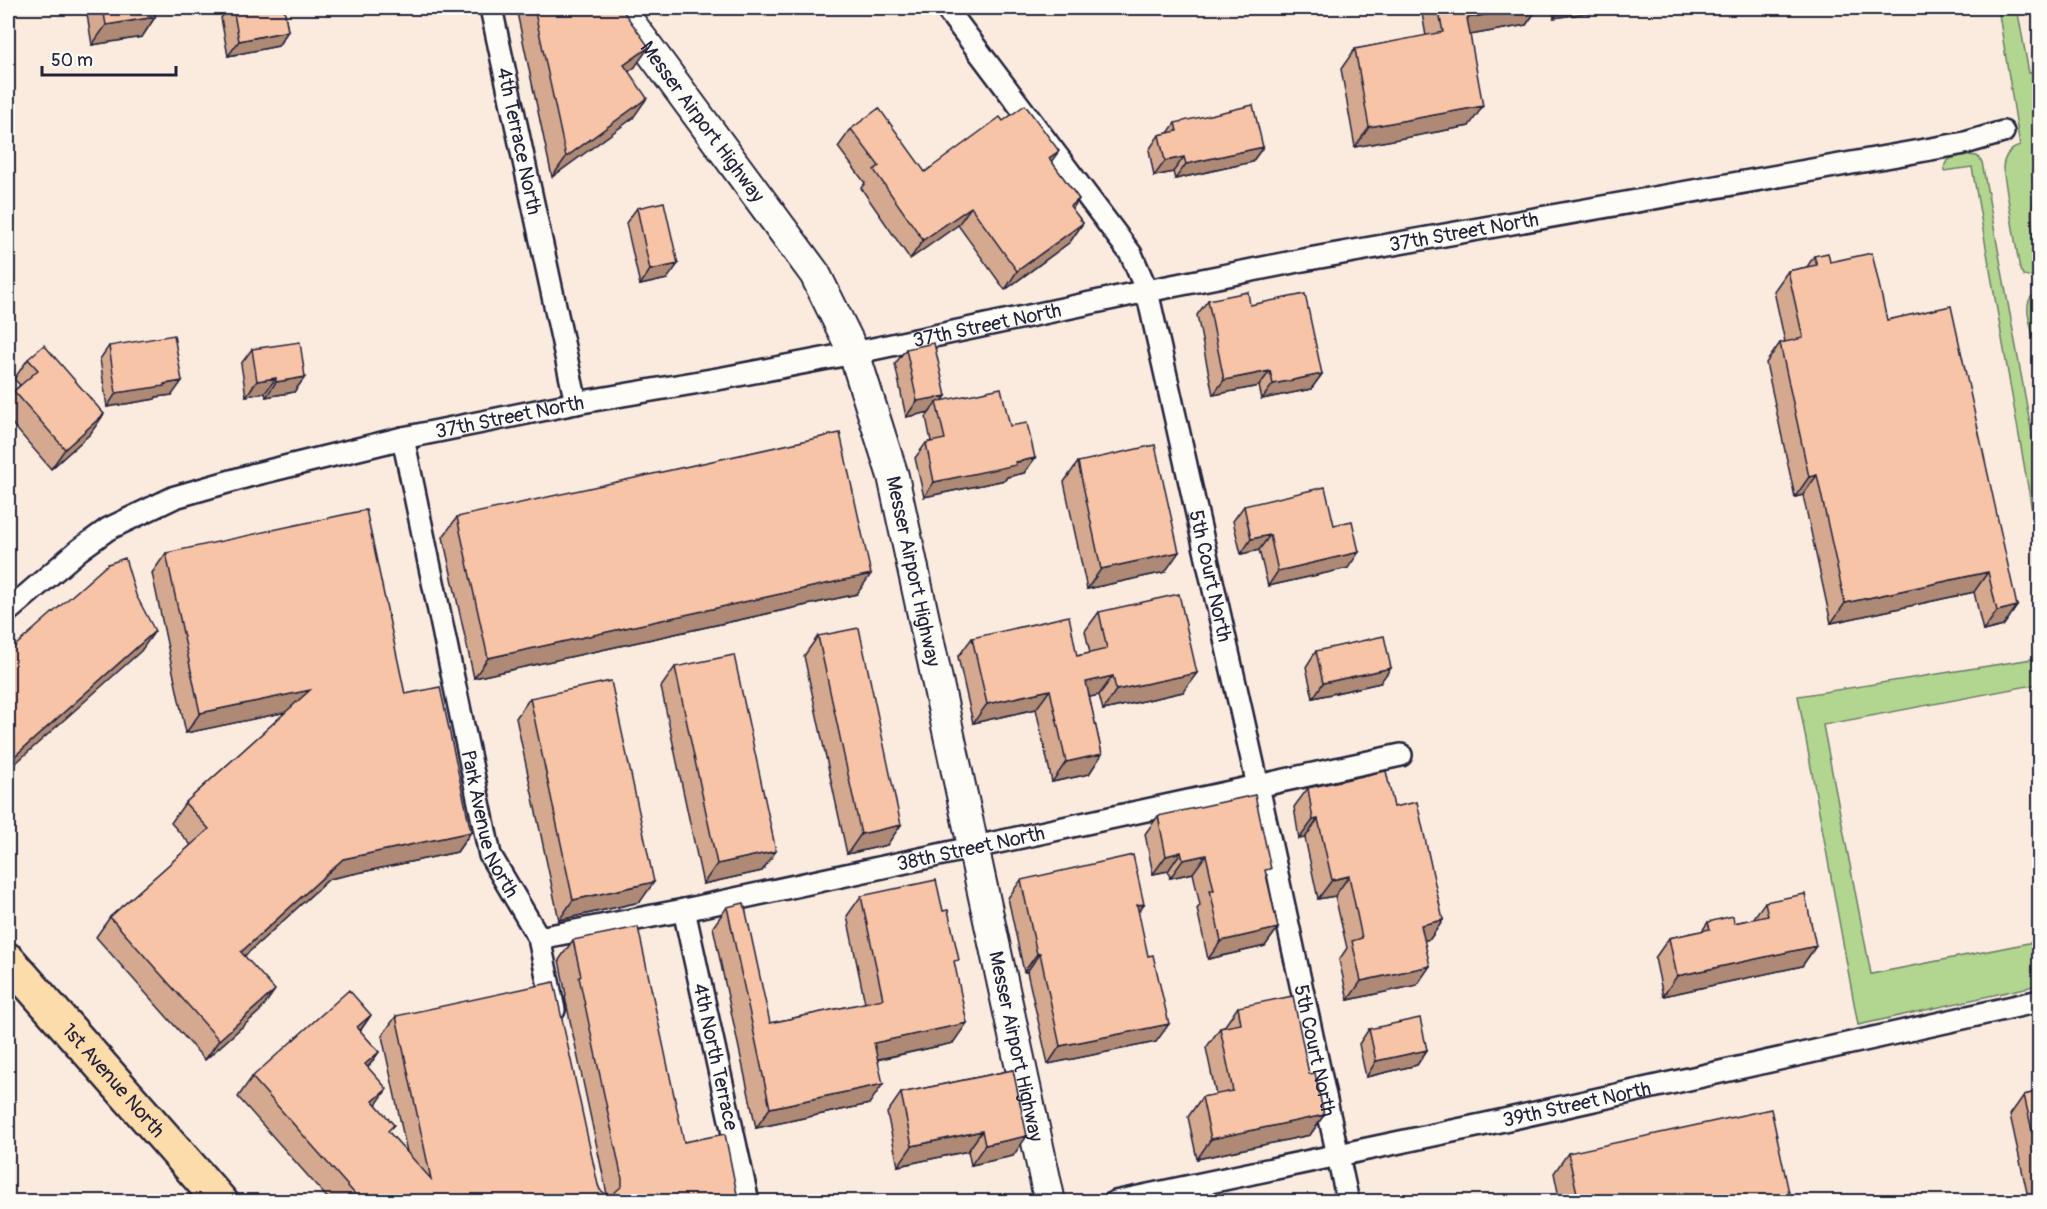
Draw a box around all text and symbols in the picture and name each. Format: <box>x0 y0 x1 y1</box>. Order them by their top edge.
street label: Messer Airport Highway <box>635 36 770 208</box>
scale bar <box>42 39 176 77</box>
text: 50 m <box>51 49 93 72</box>
street label: 4th Terrace North <box>491 65 547 217</box>
street label: 37th Street North <box>1387 207 1540 258</box>
street label: 37th Street North <box>910 298 1063 353</box>
street label: 37th Street North <box>433 390 586 444</box>
street label: Messer Airport Highway <box>880 474 946 669</box>
street label: 5th Court North <box>1183 508 1237 644</box>
street label: Park Avenue North <box>455 748 524 902</box>
street label: 38th Street North <box>895 820 1047 877</box>
street label: Messer Airport Highway <box>983 949 1049 1144</box>
street label: 4th North Terrace <box>687 981 744 1133</box>
street label: 5th Court North <box>1288 982 1341 1119</box>
street label: 1st Avenue North <box>56 1018 170 1143</box>
street label: 39th Street North <box>1500 1076 1653 1133</box>

